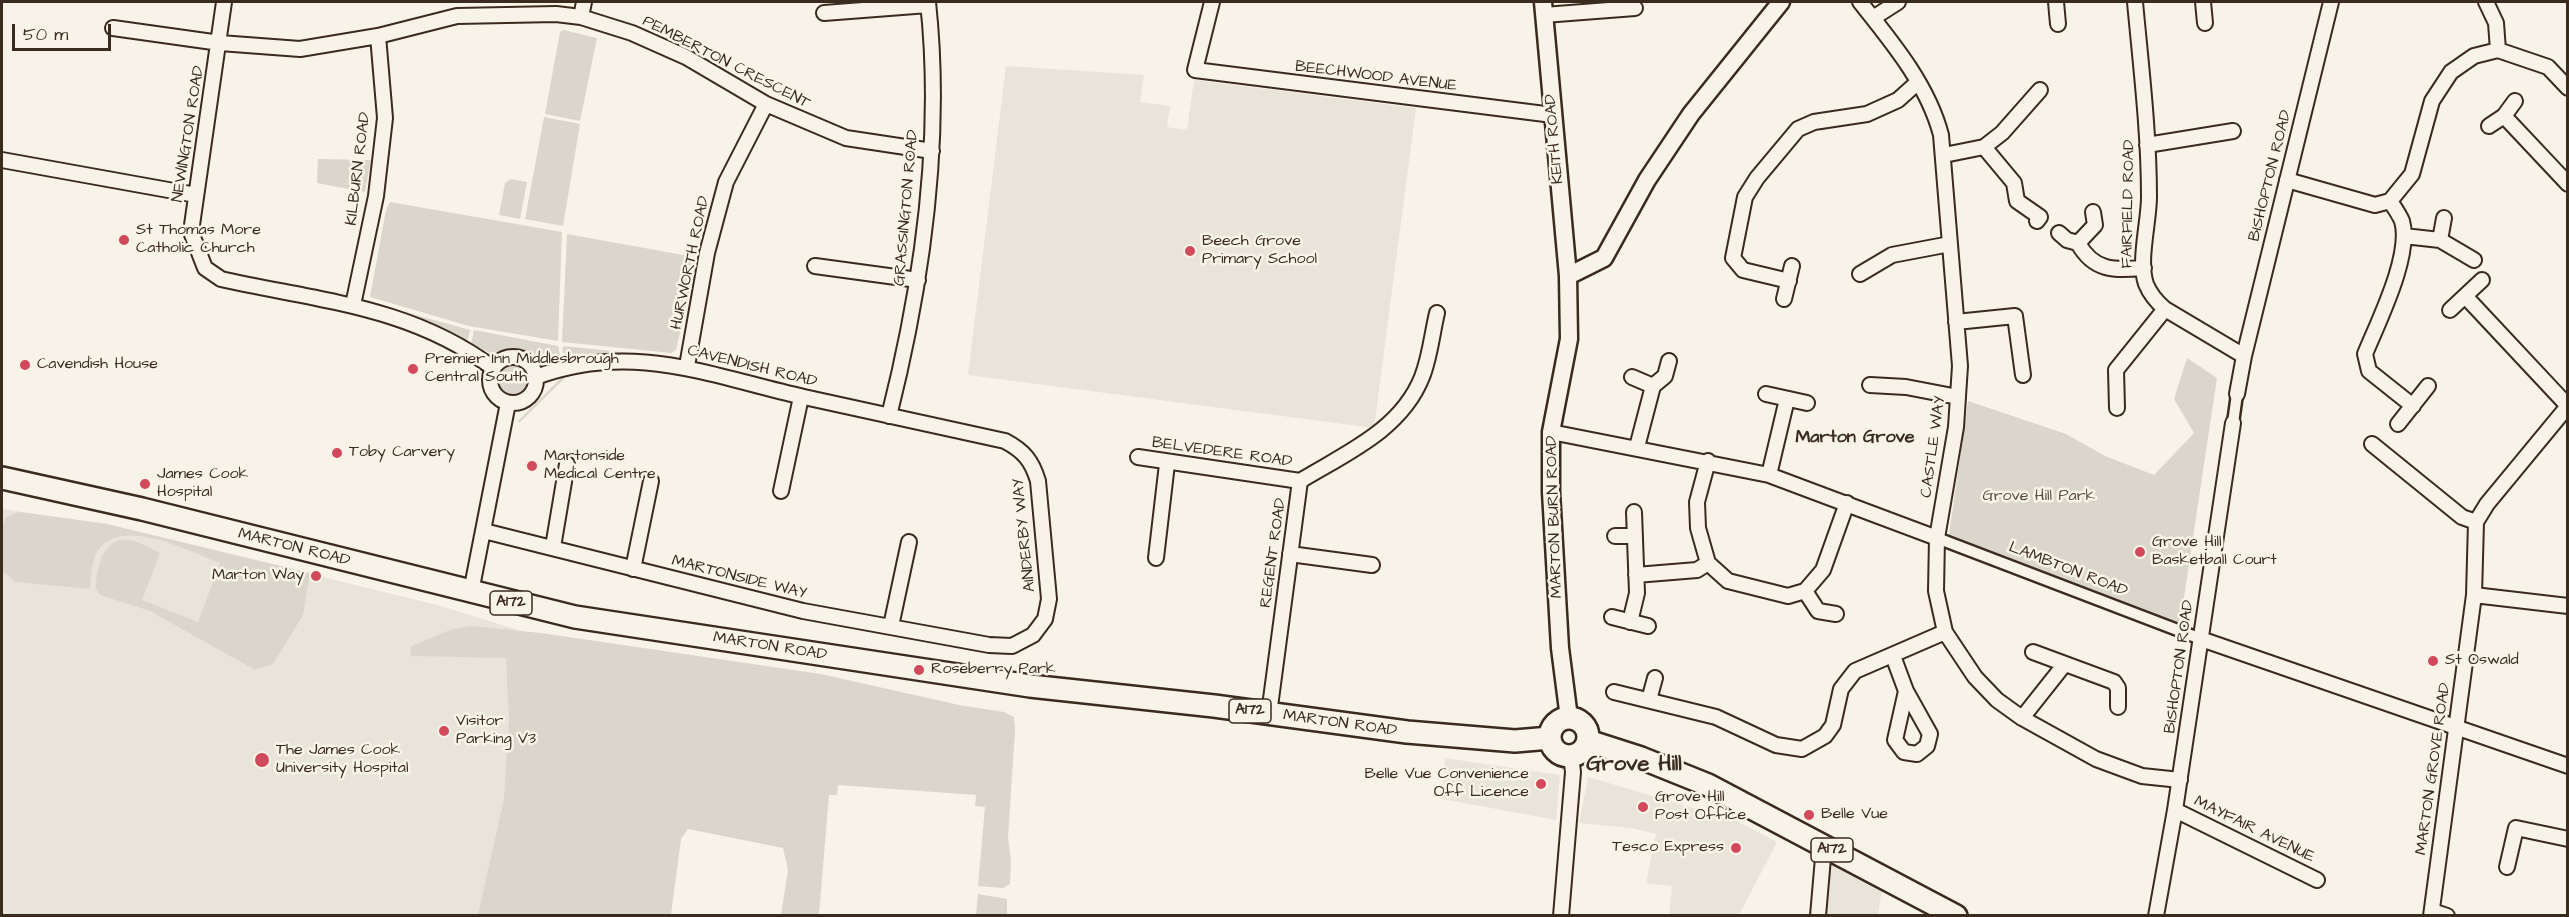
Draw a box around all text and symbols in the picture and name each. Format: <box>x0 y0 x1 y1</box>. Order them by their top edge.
scale bar <box>15 12 114 50</box>
street label: PEMBERTON CRESCENT <box>639 12 813 114</box>
text: 50 m <box>23 22 68 47</box>
street label: BEECHWOOD AVENUE <box>1294 58 1458 96</box>
street label: NEWINGTON ROAD <box>169 64 209 204</box>
street label: KEITH ROAD <box>1541 93 1569 185</box>
street label: BISHOPTON ROAD <box>2245 108 2297 244</box>
street label: KILBURN ROAD <box>343 111 375 227</box>
street label: GRASSINGTON ROAD <box>891 129 923 287</box>
street label: FAIRFIELD ROAD <box>2118 139 2140 269</box>
street label: HURWORTH ROAD <box>667 194 715 332</box>
place label: St Thomas More Catholic Church <box>136 221 261 259</box>
place label: Beech Grove Primary School <box>1202 232 1317 270</box>
marker: St Thomas More Catholic Church <box>117 233 131 247</box>
marker: Beech Grove Primary School <box>1183 244 1197 258</box>
street label: CAVENDISH ROAD <box>685 342 819 392</box>
place label: Premier Inn Middlesbrough Central South <box>425 350 619 388</box>
place label: Cavendish House <box>37 355 158 375</box>
marker: Cavendish House <box>18 358 32 372</box>
marker: Premier Inn Middlesbrough Central South <box>406 362 420 376</box>
street label: CASTLE WAY <box>1917 395 1951 499</box>
district label: Marton Grove <box>1795 427 1915 449</box>
street label: BELVEDERE ROAD <box>1151 434 1293 472</box>
street label: MARTON BURN ROAD <box>1543 435 1567 599</box>
place label: Toby Carvery <box>349 443 455 463</box>
marker: Toby Carvery <box>330 446 344 460</box>
place label: Martonside Medical Centre <box>544 447 656 485</box>
marker: Martonside Medical Centre <box>525 459 539 473</box>
place label: James Cook Hospital <box>157 465 248 503</box>
marker: James Cook Hospital <box>138 477 152 491</box>
street label: AINDERBY WAY <box>1009 477 1041 593</box>
park label: Grove Hill Park <box>1983 487 2095 507</box>
street label: REGENT ROAD <box>1257 497 1291 609</box>
street label: MARTON ROAD <box>236 525 352 571</box>
place label: Grove Hill Basketball Court <box>2152 533 2277 571</box>
street label: LAMBTON ROAD <box>2006 538 2130 602</box>
marker: Grove Hill Basketball Court <box>2133 545 2147 559</box>
street label: MARTONSIDE WAY <box>670 552 808 604</box>
place label: Marton Way <box>212 566 304 586</box>
marker: Marton Way <box>309 569 323 583</box>
road number: A172 <box>490 591 532 615</box>
street label: BISHOPTON ROAD <box>2161 599 2199 735</box>
street label: MARTON ROAD <box>712 629 828 665</box>
place label: St Oswald <box>2445 651 2519 671</box>
marker: St Oswald <box>2426 654 2440 668</box>
place label: Roseberry Park <box>931 660 1056 680</box>
marker: Roseberry Park <box>912 663 926 677</box>
street label: MARTON GROVE ROAD <box>2412 682 2456 856</box>
road number: A172 <box>1229 699 1271 723</box>
street label: MARTON ROAD <box>1282 707 1398 741</box>
place label: Visitor Parking V3 <box>456 712 536 750</box>
marker: Visitor Parking V3 <box>437 724 451 738</box>
place label: The James Cook University Hospital <box>276 741 408 779</box>
marker: The James Cook University Hospital <box>253 751 271 769</box>
district label: Grove Hill <box>1586 752 1682 778</box>
place label: Belle Vue Convenience Off Licence <box>1365 765 1529 803</box>
marker: Belle Vue Convenience Off Licence <box>1534 777 1548 791</box>
place label: Grove Hill Post Office <box>1655 788 1746 826</box>
street label: MAYFAIR AVENUE <box>2191 792 2317 868</box>
marker: Grove Hill Post Office <box>1636 800 1650 814</box>
place label: Belle Vue <box>1821 805 1888 825</box>
marker: Belle Vue <box>1802 808 1816 822</box>
place label: Tesco Express <box>1612 838 1724 858</box>
road number: A172 <box>1811 838 1853 862</box>
marker: Tesco Express <box>1729 841 1743 855</box>

